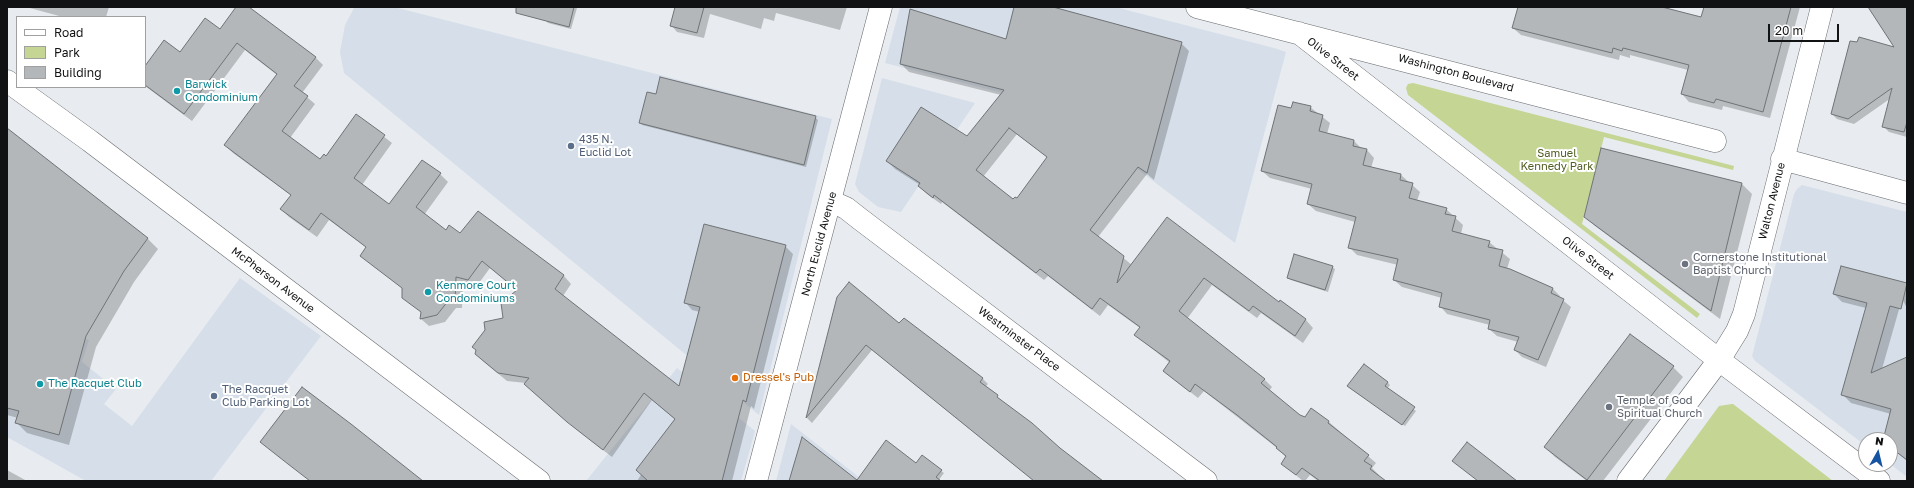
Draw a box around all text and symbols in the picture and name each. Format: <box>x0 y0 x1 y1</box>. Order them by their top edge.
legend <box>16 16 146 88</box>
scale bar <box>1770 16 1841 42</box>
text: 20 m <box>1775 23 1803 38</box>
text: Road <box>54 25 83 40</box>
street label: Olive Street <box>1304 35 1362 83</box>
text: Park <box>54 45 80 60</box>
street label: Washington Boulevard <box>1397 51 1515 95</box>
text: Building <box>54 65 102 80</box>
place label: Barwick Condominium <box>185 78 258 104</box>
marker: Barwick Condominium <box>172 86 182 96</box>
place label: 435 N. Euclid Lot <box>579 133 632 159</box>
marker: 435 N. Euclid Lot <box>566 141 576 151</box>
park label: Samuel Kennedy Park <box>1520 147 1594 173</box>
street label: Walton Avenue <box>1756 161 1788 241</box>
street label: North Euclid Avenue <box>799 190 839 298</box>
street label: Olive Street <box>1559 234 1617 282</box>
street label: McPherson Avenue <box>229 244 317 316</box>
place label: Cornerstone Institutional Baptist Church <box>1693 251 1826 277</box>
marker: Cornerstone Institutional Baptist Church <box>1680 259 1690 269</box>
place label: Kenmore Court Condominiums <box>436 279 516 305</box>
marker: Kenmore Court Condominiums <box>423 287 433 297</box>
street label: Westminster Place <box>975 304 1063 374</box>
place label: Dressel's Pub <box>743 371 814 385</box>
marker: Dressel's Pub <box>730 373 740 383</box>
place label: The Racquet Club <box>48 377 142 391</box>
marker: The Racquet Club <box>35 379 45 389</box>
place label: The Racquet Club Parking Lot <box>222 383 309 409</box>
marker: The Racquet Club Parking Lot <box>209 391 219 401</box>
place label: Temple of God Spiritual Church <box>1617 394 1702 420</box>
marker: Temple of God Spiritual Church <box>1604 402 1614 412</box>
north arrow <box>1858 432 1898 472</box>
text: N <box>1875 434 1885 448</box>

